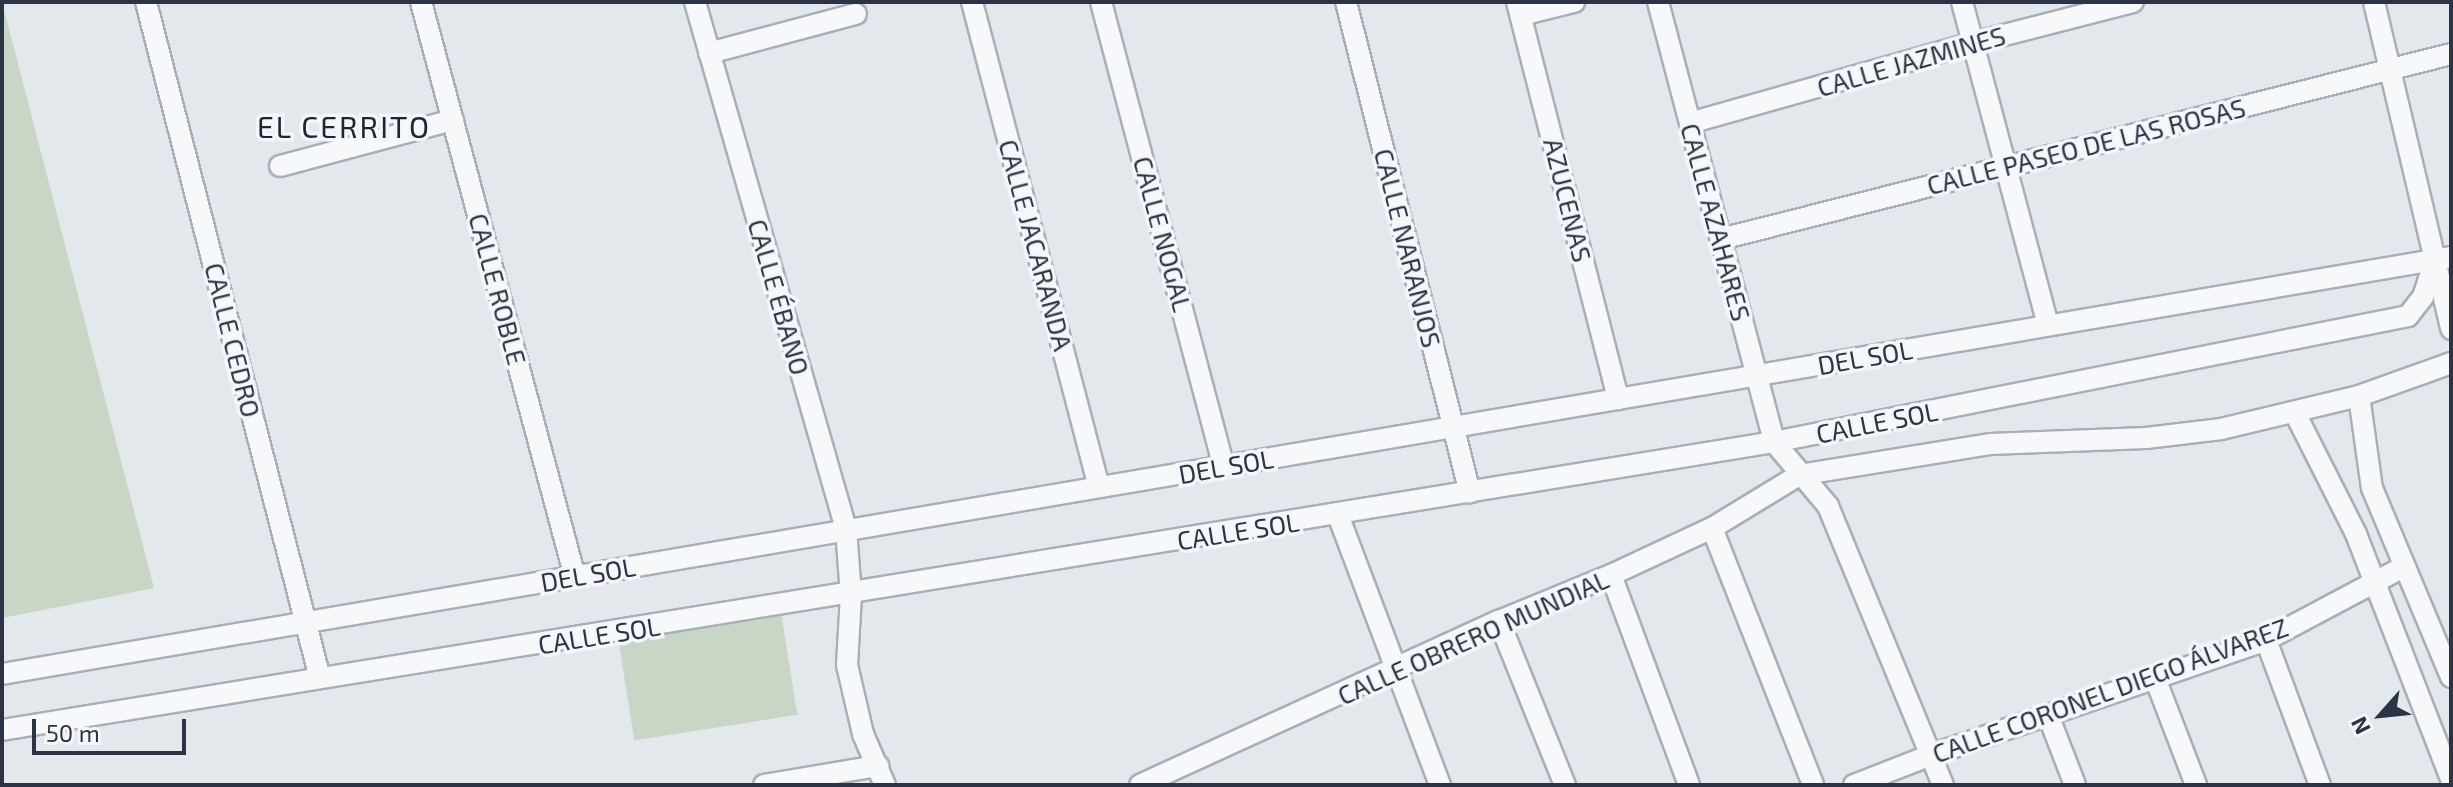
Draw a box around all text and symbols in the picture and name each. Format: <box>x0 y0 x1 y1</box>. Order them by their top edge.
street label: CALLE JAZMINES <box>1813 19 2009 103</box>
street label: CALLE PASEO DE LAS ROSAS <box>1924 91 2248 201</box>
district label: EL CERRITO <box>257 108 431 144</box>
street label: CALLE AZAHARES <box>1675 119 1757 325</box>
street label: AZUCENAS <box>1538 135 1598 265</box>
street label: CALLE JACARANDA <box>993 136 1079 354</box>
street label: CALLE NARANJOS <box>1368 145 1448 351</box>
street label: CALLE NOGAL <box>1127 153 1199 315</box>
street label: CALLE ROBLE <box>463 210 533 368</box>
street label: CALLE ÉBANO <box>742 215 816 379</box>
street label: CALLE CEDRO <box>199 259 267 421</box>
street label: DEL SOL <box>1815 333 1915 381</box>
street label: CALLE SOL <box>1813 395 1941 449</box>
street label: DEL SOL <box>1176 442 1276 490</box>
street label: CALLE SOL <box>1175 506 1301 556</box>
street label: DEL SOL <box>538 550 638 598</box>
street label: CALLE OBRERO MUNDIAL <box>1333 563 1613 711</box>
street label: CALLE SOL <box>536 610 662 660</box>
street label: CALLE CORONEL DIEGO ÁLVAREZ <box>1927 611 2293 769</box>
north arrow <box>2341 675 2421 755</box>
scale bar <box>36 703 190 753</box>
text: N <box>2344 713 2375 739</box>
text: 50 m <box>46 718 100 747</box>

